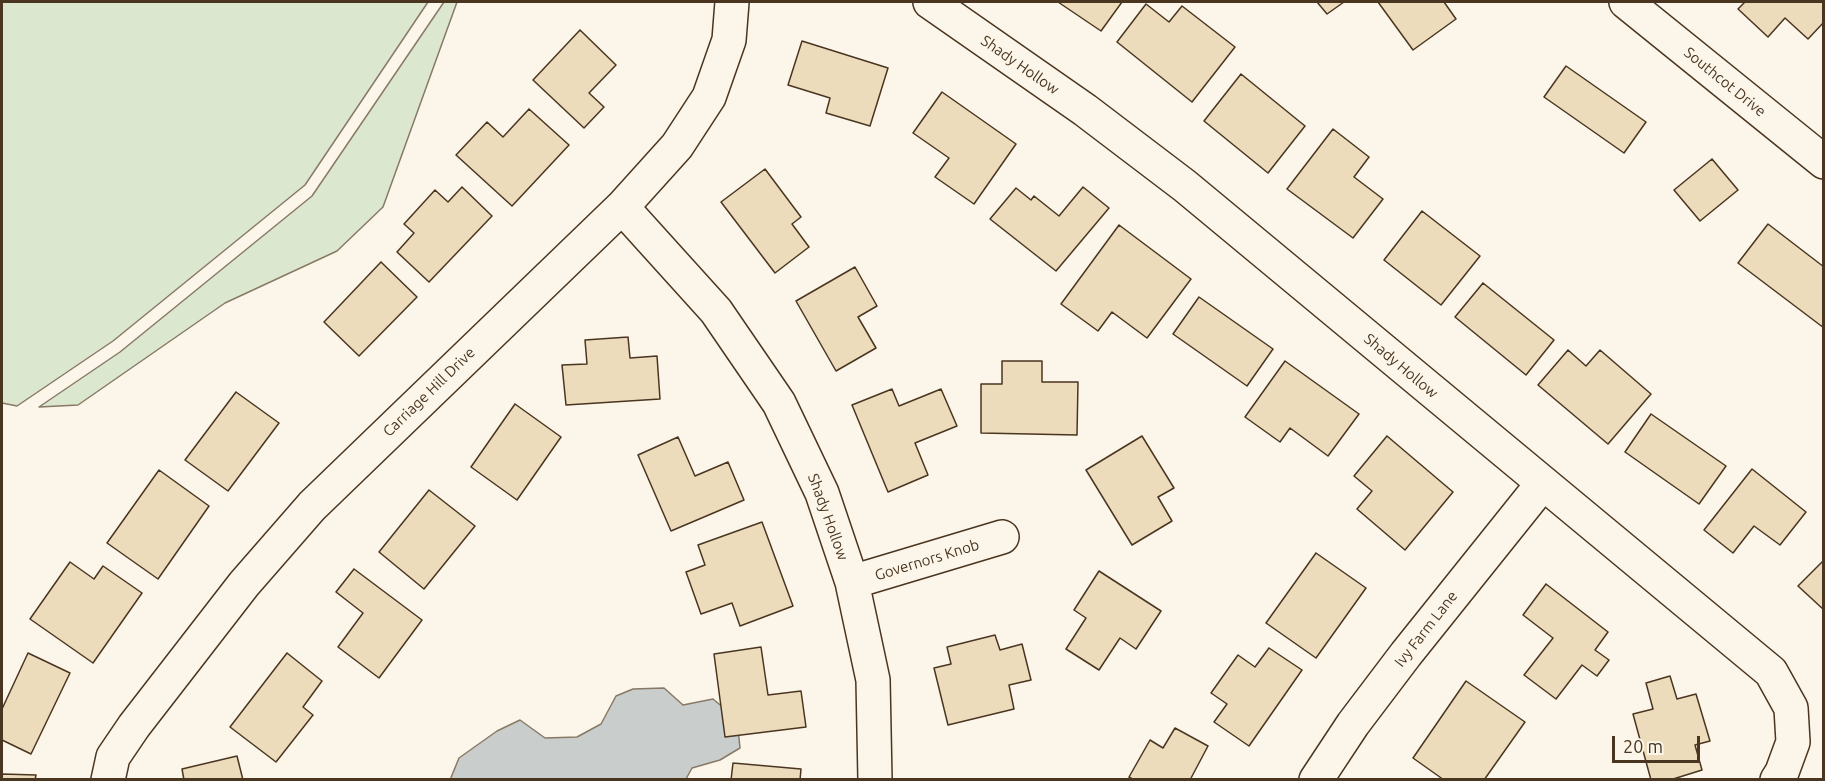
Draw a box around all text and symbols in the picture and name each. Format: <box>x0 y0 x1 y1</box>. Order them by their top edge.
street label: Shady Hollow <box>978 32 1062 98</box>
street label: Southcot Drive <box>1680 43 1770 121</box>
street label: Shady Hollow <box>1360 330 1442 402</box>
street label: Carriage Hill Drive <box>379 344 479 440</box>
street label: Shady Hollow <box>804 471 852 563</box>
street label: Governors Knob <box>873 536 981 584</box>
street label: Ivy Farm Lane <box>1391 587 1461 671</box>
scale bar <box>1615 724 1704 762</box>
text: 20 m <box>1623 736 1663 756</box>

